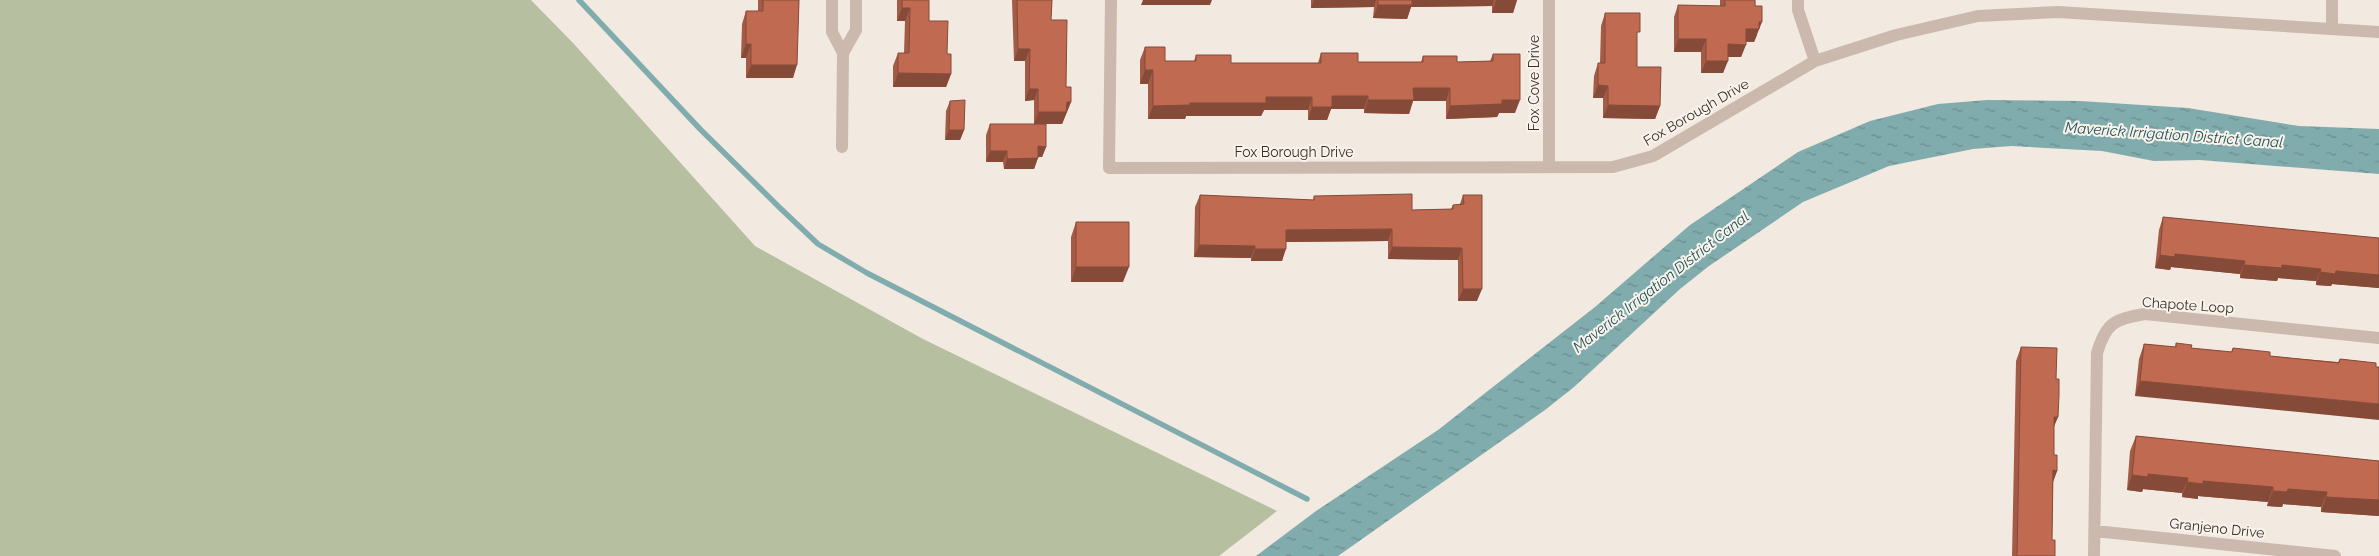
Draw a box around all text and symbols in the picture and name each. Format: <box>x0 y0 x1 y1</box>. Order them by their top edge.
street label: Fox Cove Drive <box>1526 35 1542 131</box>
street label: Fox Borough Drive <box>1640 75 1752 149</box>
water label: Maverick Irrigation District Canal <box>2064 118 2284 152</box>
street label: Fox Borough Drive <box>1234 144 1354 160</box>
water label: Maverick Irrigation District Canal <box>1569 208 1753 356</box>
street label: Chapote Loop <box>2142 294 2235 316</box>
street label: Granjeno Drive <box>2169 515 2265 541</box>

